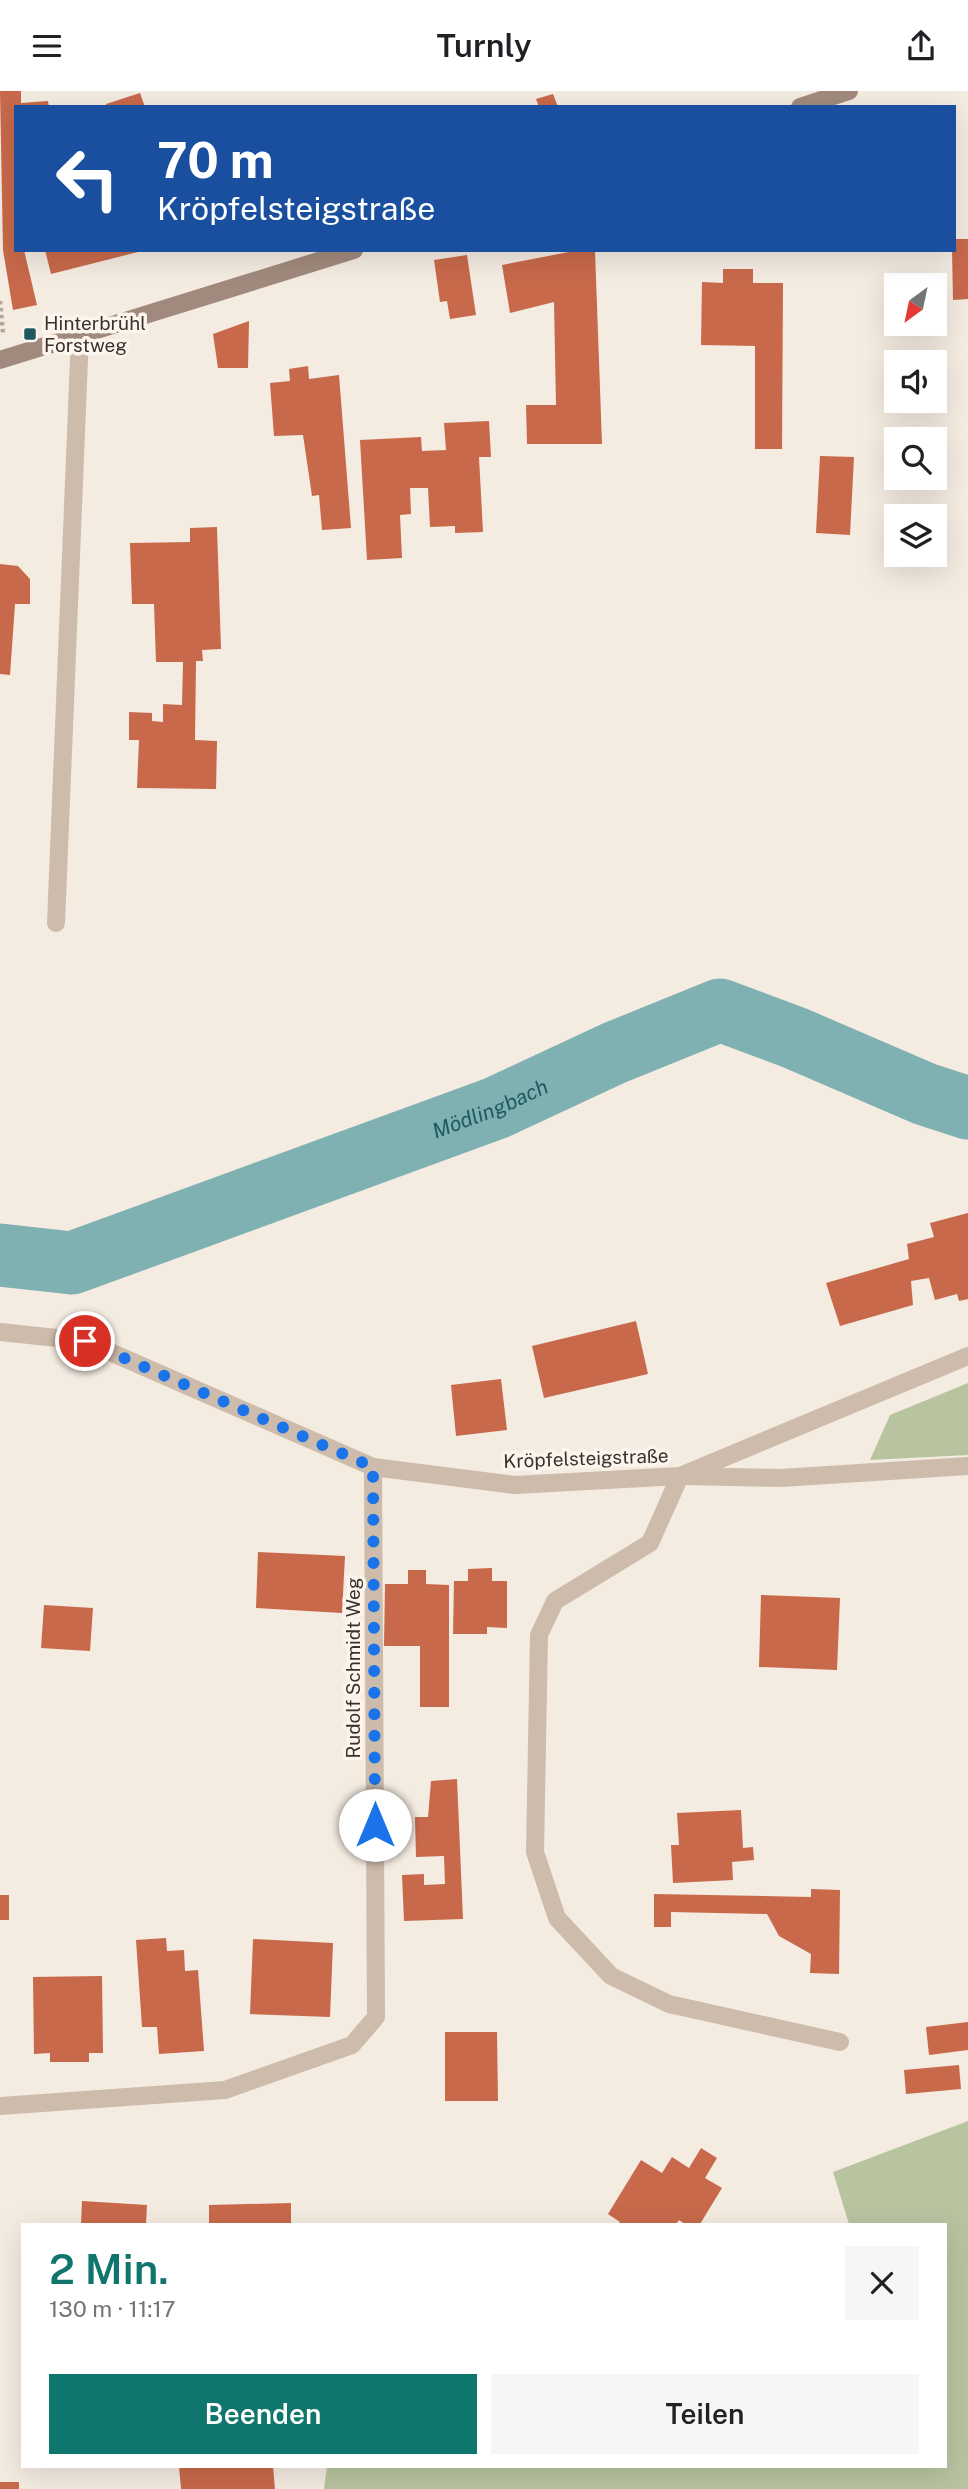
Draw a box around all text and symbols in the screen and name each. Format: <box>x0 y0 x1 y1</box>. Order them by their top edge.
icon: menu <box>28 27 66 65</box>
text: Turnly <box>436 27 532 64</box>
icon: share <box>902 27 940 65</box>
text: 70 m <box>157 131 274 189</box>
icon: left <box>42 133 133 224</box>
text: Kröpfelsteigstraße <box>157 190 435 227</box>
north arrow <box>884 273 947 336</box>
map controls <box>884 273 947 567</box>
place label: Hinterbrühl Forstweg <box>44 312 146 356</box>
marker: Hinterbrühl Forstweg <box>22 326 38 342</box>
button: sound <box>884 350 947 413</box>
button: search <box>884 427 947 490</box>
button: layers <box>884 504 947 567</box>
water label: Mödlingbach <box>428 1073 552 1143</box>
pin <box>55 1311 115 1371</box>
icon: arrive <box>66 1322 104 1360</box>
street label: Kröpfelsteigstraße <box>503 1444 669 1472</box>
street label: Rudolf Schmidt Weg <box>342 1577 364 1758</box>
position arrow <box>338 1788 412 1862</box>
text: 2 Min. <box>49 2244 169 2293</box>
button: close <box>845 2246 919 2320</box>
text: 130 m · 11:17 <box>49 2295 176 2322</box>
button: Beenden <box>49 2374 477 2454</box>
button: Teilen <box>491 2374 919 2454</box>

